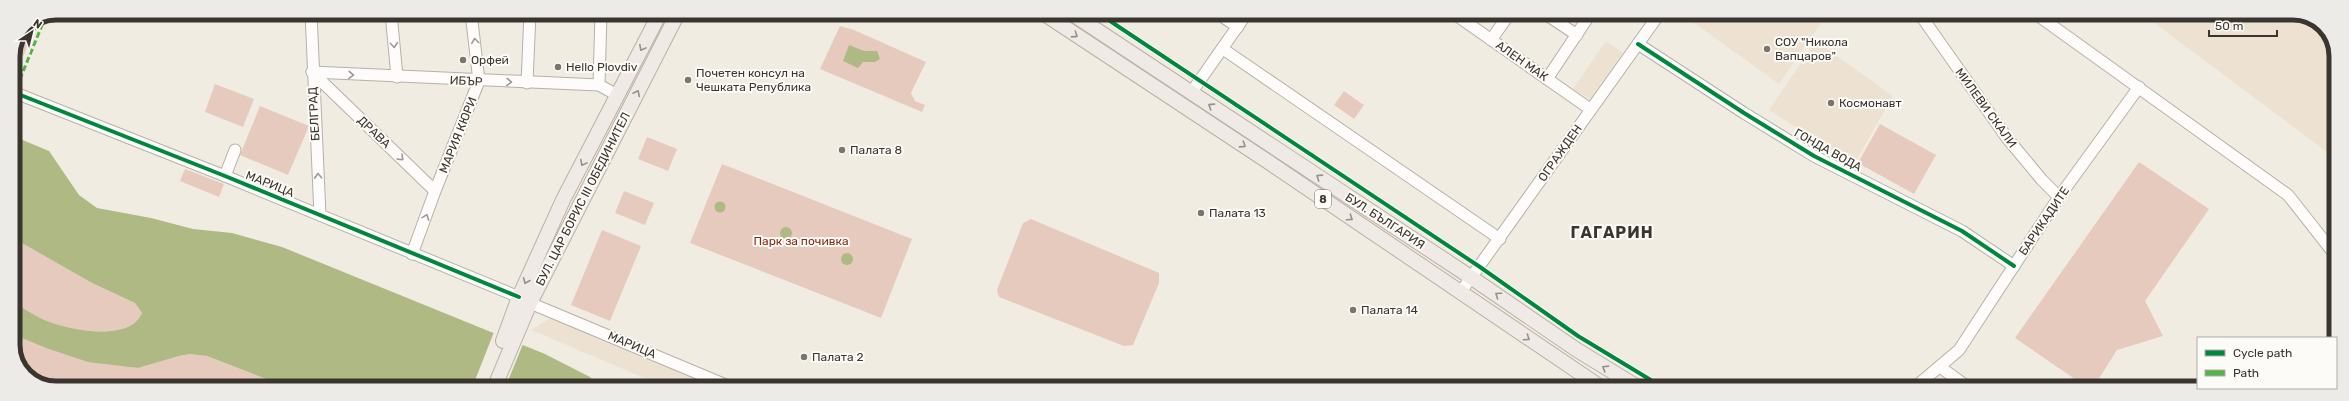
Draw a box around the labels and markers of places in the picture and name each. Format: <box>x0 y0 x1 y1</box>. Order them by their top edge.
place label: СОУ "Никола Вапцаров" <box>1775 35 1848 63</box>
marker: СОУ "Никола Вапцаров" <box>1762 44 1772 54</box>
place label: Орфей <box>471 53 509 67</box>
marker: Орфей <box>458 55 468 65</box>
place label: Hello Plovdiv <box>566 60 638 74</box>
marker: Hello Plovdiv <box>553 62 563 72</box>
place label: Почетен консул на Чешката Република <box>696 66 811 94</box>
marker: Почетен консул на Чешката Република <box>683 75 693 85</box>
place label: Космонавт <box>1839 96 1902 110</box>
marker: Космонавт <box>1826 98 1836 108</box>
place label: Палата 8 <box>850 143 902 157</box>
marker: Палата 8 <box>837 145 847 155</box>
place label: Палата 13 <box>1209 206 1266 220</box>
marker: Палата 13 <box>1196 208 1206 218</box>
place label: Палата 14 <box>1361 303 1419 317</box>
marker: Палата 14 <box>1348 305 1358 315</box>
place label: Палата 2 <box>812 350 864 364</box>
marker: Палата 2 <box>799 352 809 362</box>

